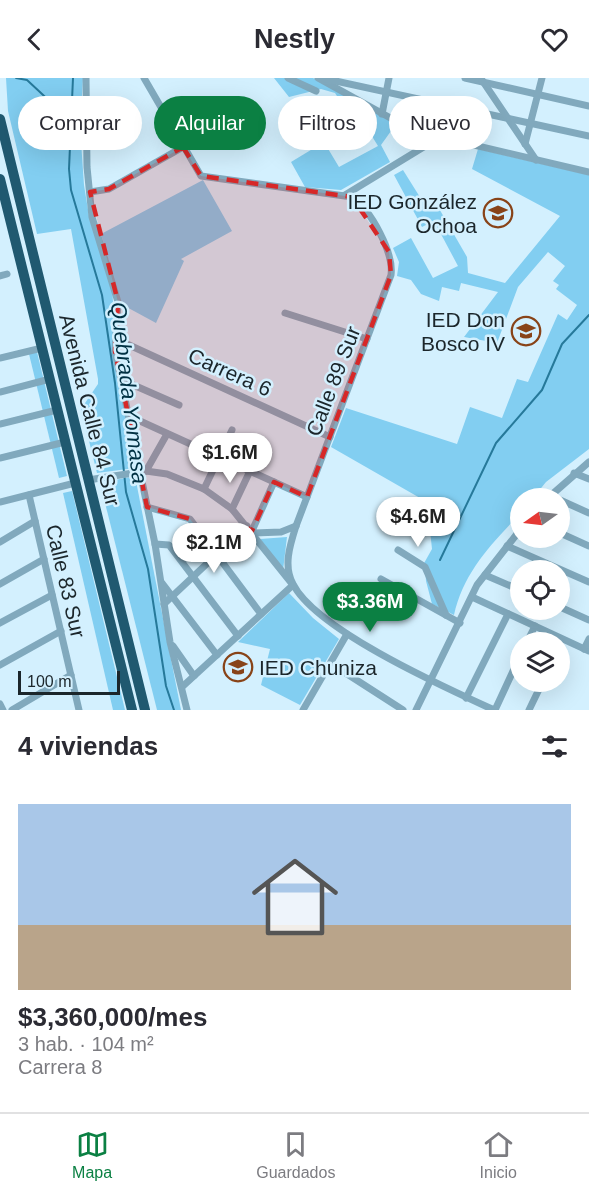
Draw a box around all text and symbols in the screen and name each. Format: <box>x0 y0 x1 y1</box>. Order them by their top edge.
icon: back <box>18 23 51 56</box>
icon: heart <box>538 23 571 56</box>
text: Nestly <box>254 24 335 54</box>
chip: Comprar <box>18 96 142 150</box>
chip: Alquilar <box>154 96 266 150</box>
chip: Filtros <box>278 96 377 150</box>
chip: Nuevo <box>389 96 492 150</box>
place label: IED González Ochoa <box>347 190 477 237</box>
school or university icon: IED González Ochoa <box>482 197 514 229</box>
water label: Quebrada Yomasa <box>105 301 153 485</box>
place label: IED Don Bosco IV <box>421 308 505 355</box>
street label: Avenida Calle 84 Sur <box>55 312 125 508</box>
school or university icon: IED Don Bosco IV <box>510 315 542 347</box>
street label: Calle 89 Sur <box>302 323 364 439</box>
street label: Carrera 6 <box>185 343 275 401</box>
pin: $1.6M <box>188 433 272 484</box>
text: $1.6M <box>202 441 258 463</box>
north arrow <box>510 488 570 548</box>
map controls <box>510 488 570 692</box>
pin: $4.6M <box>376 497 460 548</box>
text: $4.6M <box>390 505 446 527</box>
street label: Calle 83 Sur <box>42 522 90 640</box>
pin: $2.1M <box>172 523 256 574</box>
text: $2.1M <box>186 531 242 553</box>
button: locate <box>510 560 570 620</box>
pin: $3.36M <box>321 582 419 633</box>
text: $3.36M <box>337 590 403 612</box>
button: layers <box>510 632 570 692</box>
school or university icon: IED Chuniza <box>222 651 254 683</box>
place label: IED Chuniza <box>259 656 377 679</box>
scale bar <box>18 668 120 696</box>
text: 100 m <box>27 673 71 690</box>
icon: filters <box>538 730 571 763</box>
text: 4 viviendas <box>18 731 158 761</box>
icon: home <box>241 843 349 951</box>
text: $3,360,000/mes <box>18 1002 207 1032</box>
text: 3 hab. · 104 m² <box>18 1033 154 1055</box>
text: Carrera 8 <box>18 1056 102 1078</box>
tab: Mapa <box>72 1128 112 1182</box>
tab: Guardados <box>256 1128 335 1182</box>
tab: Inicio <box>480 1128 517 1182</box>

